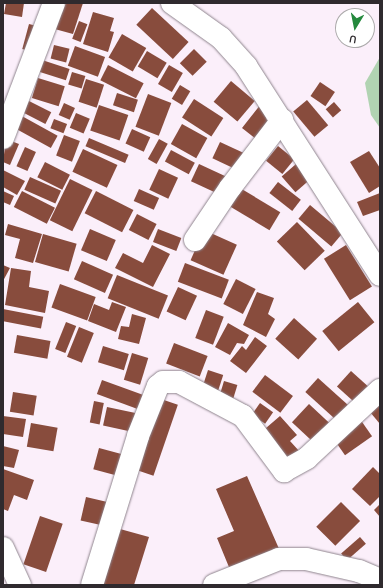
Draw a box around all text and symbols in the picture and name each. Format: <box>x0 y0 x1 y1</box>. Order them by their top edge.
north arrow <box>335 8 375 48</box>
text: U <box>348 32 358 46</box>

